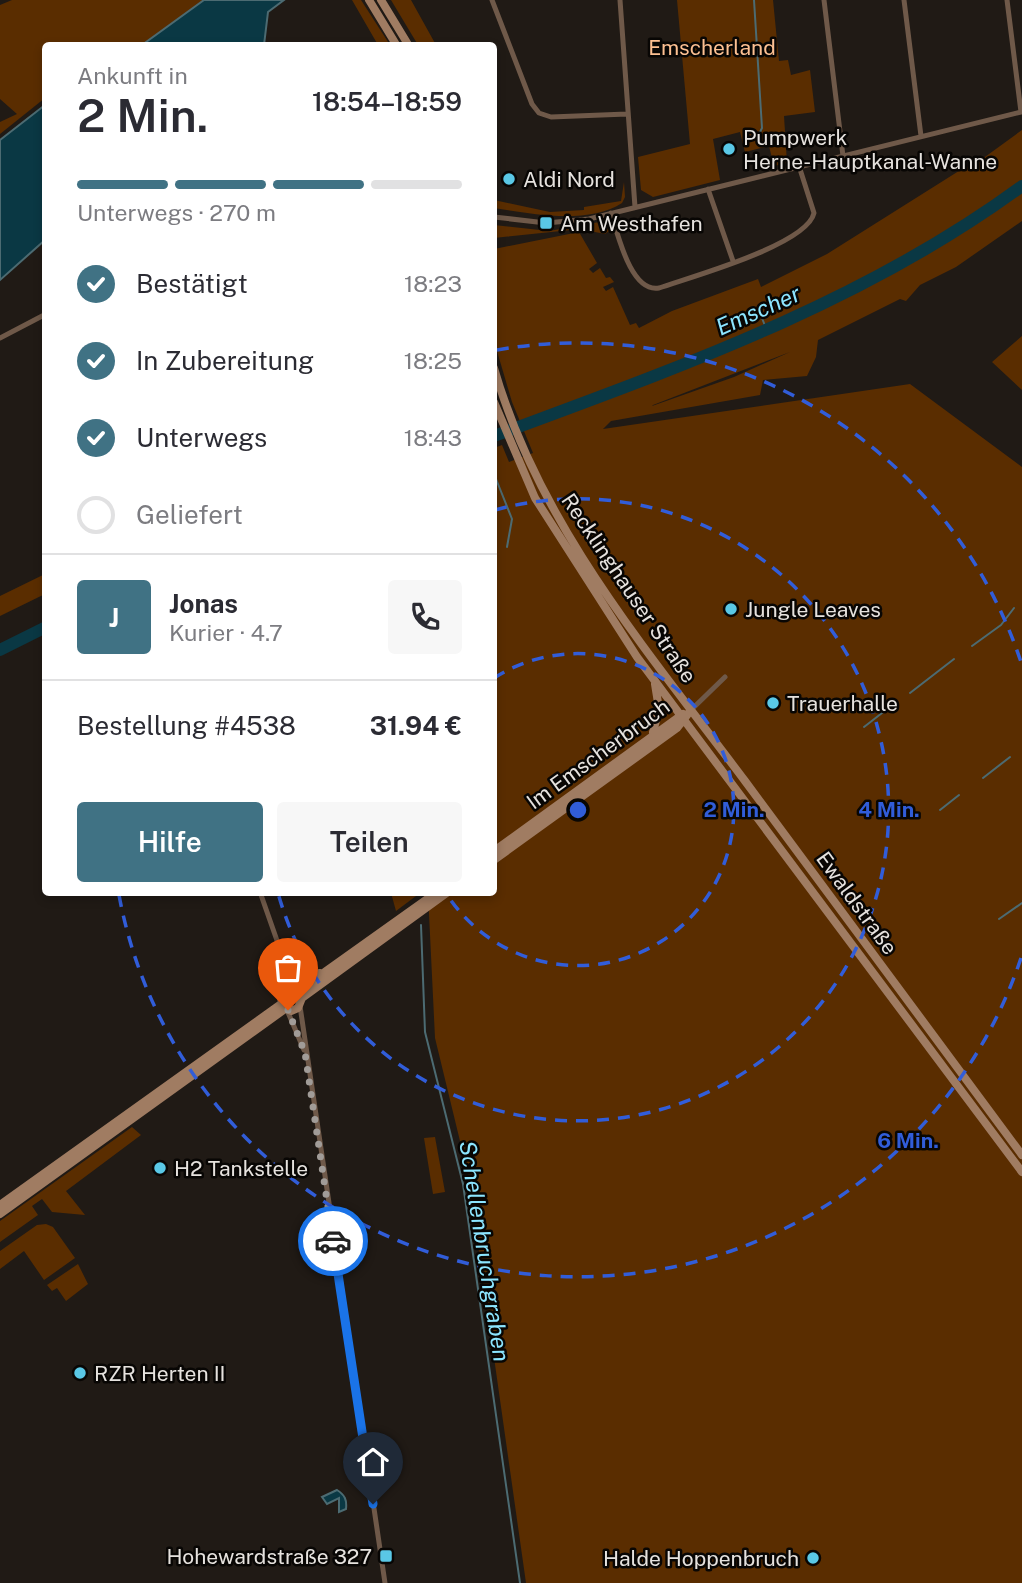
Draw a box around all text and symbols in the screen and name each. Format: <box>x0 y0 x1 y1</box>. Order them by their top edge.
park label: Emscherland <box>648 35 776 60</box>
text: Ankunft in <box>77 62 188 89</box>
text: 18:54–18:59 <box>312 86 462 117</box>
text: 2 Min. <box>77 88 208 142</box>
place label: Pumpwerk Herne-Hauptkanal-Wanne <box>743 125 997 174</box>
marker: Pumpwerk Herne-Hauptkanal-Wanne <box>721 141 737 157</box>
place label: Aldi Nord <box>523 167 615 192</box>
marker: Aldi Nord <box>501 171 517 187</box>
text: Unterwegs · 270 m <box>77 199 276 226</box>
place label: Am Westhafen <box>560 211 703 236</box>
marker: Am Westhafen <box>538 215 554 231</box>
icon: check <box>77 265 115 303</box>
text: Bestätigt <box>136 268 248 299</box>
text: 18:23 <box>404 270 462 297</box>
water label: Emscher <box>712 279 805 341</box>
icon: check <box>77 342 115 380</box>
text: In Zubereitung <box>136 345 314 376</box>
text: 18:25 <box>404 347 462 374</box>
icon: check <box>77 419 115 457</box>
text: Unterwegs <box>136 422 267 453</box>
text: 18:43 <box>404 424 462 451</box>
street label: Recklinghauser Straße <box>556 489 702 687</box>
text: Geliefert <box>136 499 243 530</box>
button: phone <box>388 580 462 654</box>
text: Jonas <box>169 588 238 619</box>
place label: Jungle Leaves <box>745 597 881 622</box>
marker: Jungle Leaves <box>723 601 739 617</box>
text: J <box>109 602 119 633</box>
text: Kurier · 4.7 <box>169 619 283 646</box>
place label: Trauerhalle <box>787 691 898 716</box>
street label: Im Emscherbruch <box>522 694 674 814</box>
marker: Trauerhalle <box>765 695 781 711</box>
text: Bestellung #4538 <box>77 710 296 741</box>
text: 31.94 € <box>370 710 462 741</box>
text: 2 Min. <box>703 797 765 822</box>
text: 4 Min. <box>858 797 920 822</box>
centre of rings <box>566 798 590 822</box>
button: Hilfe <box>77 802 263 882</box>
button: Teilen <box>277 802 462 882</box>
street label: Ewaldstraße <box>811 847 903 959</box>
pin <box>258 938 318 1010</box>
icon: bag <box>269 949 307 987</box>
text: 6 Min. <box>877 1128 939 1153</box>
water label: Schellenbruchgraben <box>454 1139 516 1363</box>
place label: H2 Tankstelle <box>174 1156 308 1181</box>
marker: H2 Tankstelle <box>152 1160 168 1176</box>
courier <box>298 1206 368 1276</box>
icon: car <box>314 1222 352 1260</box>
place label: RZR Herten II <box>94 1361 226 1386</box>
marker: RZR Herten II <box>72 1365 88 1381</box>
pin <box>343 1432 403 1504</box>
icon: home <box>354 1443 392 1481</box>
place label: Hohewardstraße 327 <box>166 1544 372 1569</box>
place label: Halde Hoppenbruch <box>603 1546 799 1571</box>
marker: Hohewardstraße 327 <box>378 1548 394 1564</box>
marker: Halde Hoppenbruch <box>805 1550 821 1566</box>

